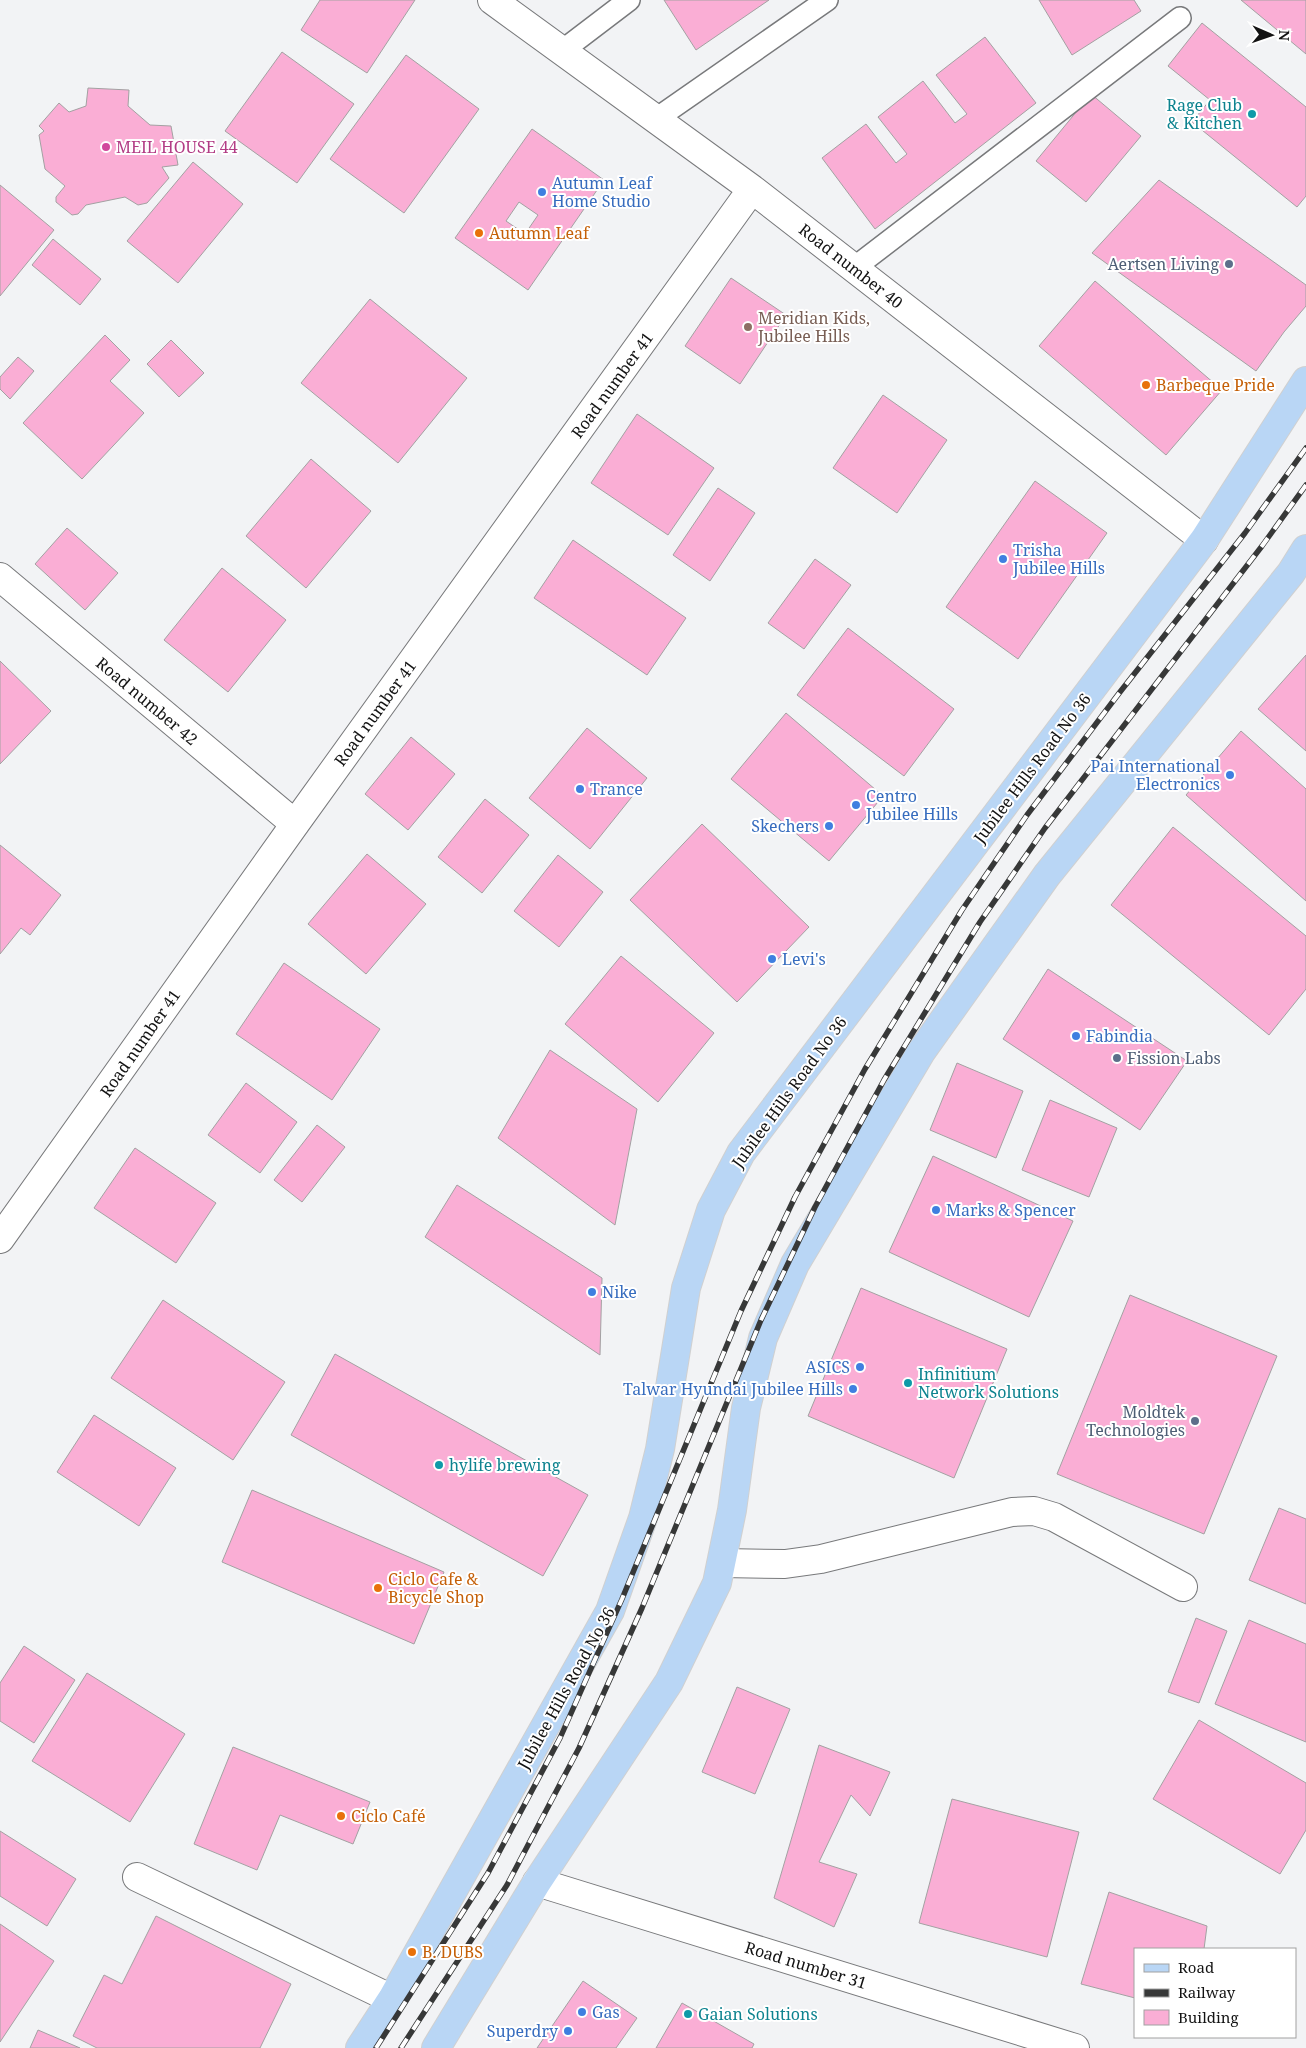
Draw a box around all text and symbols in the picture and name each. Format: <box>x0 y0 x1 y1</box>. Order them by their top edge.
north arrow <box>1246 10 1296 60</box>
text: N <box>1275 30 1294 41</box>
place label: Rage Club & Kitchen <box>1166 94 1242 134</box>
marker: Rage Club & Kitchen <box>1246 108 1258 120</box>
place label: MEIL HOUSE 44 <box>116 136 238 158</box>
marker: MEIL HOUSE 44 <box>100 141 112 153</box>
place label: Autumn Leaf Home Studio <box>552 172 654 212</box>
marker: Autumn Leaf Home Studio <box>536 186 548 198</box>
street label: Road number 40 <box>794 218 908 314</box>
place label: Autumn Leaf <box>489 222 591 244</box>
marker: Autumn Leaf <box>473 227 485 239</box>
place label: Aertsen Living <box>1108 253 1219 275</box>
marker: Aertsen Living <box>1223 258 1235 270</box>
place label: Meridian Kids, Jubilee Hills <box>757 307 870 347</box>
marker: Meridian Kids, Jubilee Hills <box>742 321 754 333</box>
street label: Road number 41 <box>566 327 658 443</box>
place label: Barbeque Pride <box>1156 374 1275 396</box>
marker: Barbeque Pride <box>1140 379 1152 391</box>
place label: Trisha Jubilee Hills <box>1012 539 1105 579</box>
marker: Trisha Jubilee Hills <box>997 553 1009 565</box>
street label: Road number 42 <box>92 652 202 750</box>
street label: Road number 41 <box>329 655 421 771</box>
street label: Jubilee Hills Road No 36 <box>968 689 1096 848</box>
place label: Pai International Electronics <box>1091 755 1220 795</box>
marker: Pai International Electronics <box>1224 769 1236 781</box>
place label: Trance <box>590 778 643 800</box>
marker: Trance <box>574 783 586 795</box>
place label: Centro Jubilee Hills <box>865 785 958 825</box>
marker: Centro Jubilee Hills <box>850 799 862 811</box>
place label: Skechers <box>751 815 819 837</box>
marker: Skechers <box>823 820 835 832</box>
place label: Levi's <box>782 948 826 970</box>
marker: Levi's <box>766 953 778 965</box>
street label: Road number 41 <box>95 985 185 1101</box>
street label: Jubilee Hills Road No 36 <box>726 1012 852 1173</box>
place label: Fabindia <box>1086 1025 1153 1047</box>
marker: Fabindia <box>1070 1030 1082 1042</box>
place label: Fission Labs <box>1127 1047 1221 1069</box>
marker: Fission Labs <box>1111 1052 1123 1064</box>
place label: Marks & Spencer <box>946 1199 1076 1221</box>
marker: Marks & Spencer <box>930 1204 942 1216</box>
place label: Nike <box>602 1281 637 1303</box>
marker: Nike <box>586 1286 598 1298</box>
place label: ASICS <box>806 1356 850 1378</box>
marker: ASICS <box>854 1361 866 1373</box>
place label: Infinitium Network Solutions <box>918 1363 1059 1403</box>
marker: Infinitium Network Solutions <box>902 1377 914 1389</box>
place label: Talwar Hyundai Jubilee Hills <box>623 1378 843 1400</box>
marker: Talwar Hyundai Jubilee Hills <box>847 1383 859 1395</box>
place label: Moldtek Technologies <box>1086 1401 1186 1441</box>
marker: Moldtek Technologies <box>1189 1415 1201 1427</box>
place label: hylife brewing <box>449 1454 561 1476</box>
marker: hylife brewing <box>433 1459 445 1471</box>
place label: Ciclo Cafe & Bicycle Shop <box>388 1568 484 1608</box>
marker: Ciclo Cafe & Bicycle Shop <box>372 1582 384 1594</box>
street label: Jubilee Hills Road No 36 <box>512 1603 620 1774</box>
place label: Ciclo Café <box>351 1805 425 1827</box>
marker: Ciclo Café <box>335 1810 347 1822</box>
street label: Road number 31 <box>742 1936 870 1994</box>
place label: B. DUBS <box>422 1941 483 1963</box>
marker: B. DUBS <box>406 1946 418 1958</box>
legend <box>1134 1948 1296 2038</box>
text: Road <box>1178 1957 1214 1977</box>
text: Railway <box>1178 1982 1236 2002</box>
place label: Gas <box>592 2001 620 2023</box>
place label: Gaian Solutions <box>698 2003 818 2025</box>
marker: Gas <box>576 2006 588 2018</box>
text: Building <box>1178 2007 1239 2027</box>
marker: Gaian Solutions <box>682 2008 694 2020</box>
place label: Superdry <box>487 2020 559 2042</box>
marker: Superdry <box>562 2025 574 2037</box>

